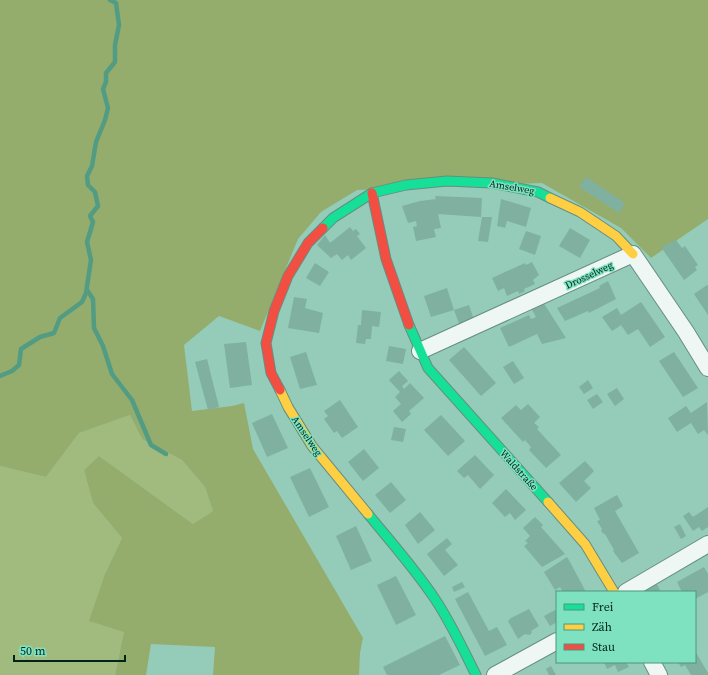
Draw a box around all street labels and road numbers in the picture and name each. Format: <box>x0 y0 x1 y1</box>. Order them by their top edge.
street label: Amselweg <box>488 177 536 197</box>
street label: Drosselweg <box>563 258 615 292</box>
street label: Amselweg <box>289 413 325 459</box>
street label: Waldstraße <box>497 447 541 493</box>

